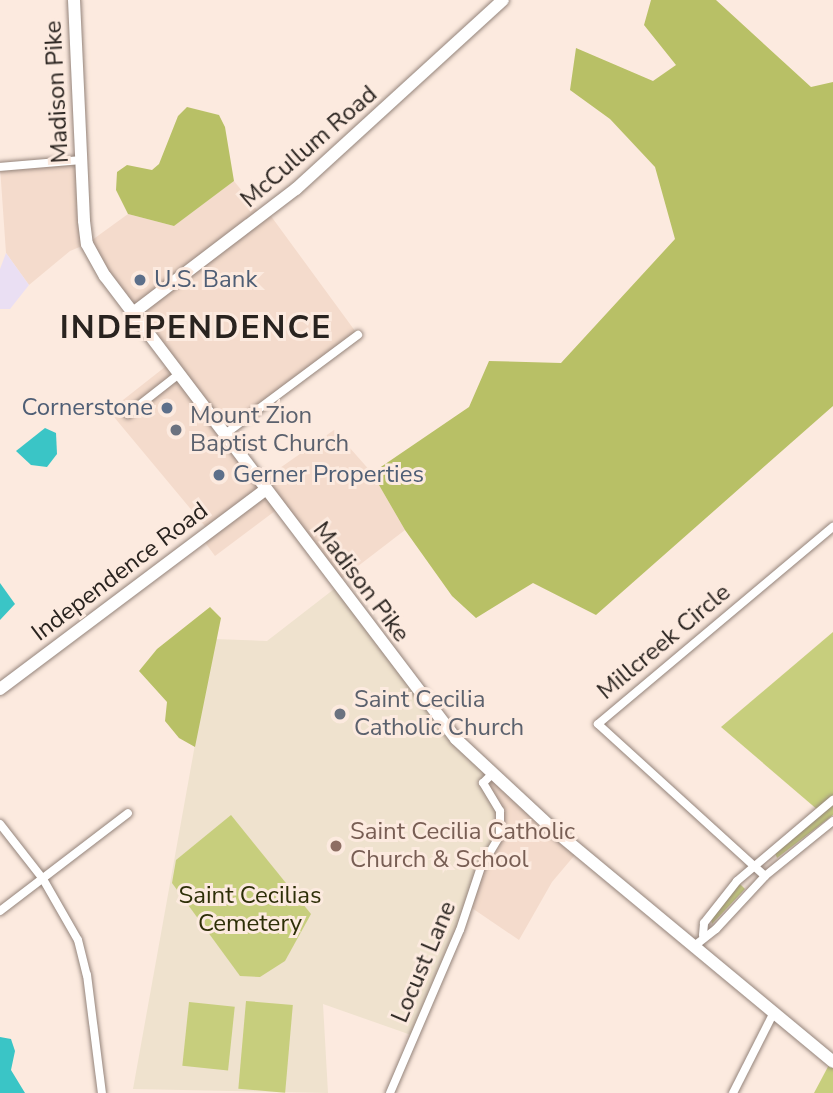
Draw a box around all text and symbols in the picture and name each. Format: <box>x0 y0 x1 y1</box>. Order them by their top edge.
street label: Madison Pike <box>39 20 75 164</box>
street label: McCullum Road <box>235 80 383 214</box>
place label: U.S. Bank <box>154 266 257 294</box>
marker: U.S. Bank <box>132 272 148 288</box>
district label: INDEPENDENCE <box>61 309 331 347</box>
place label: Cornerstone <box>21 394 153 422</box>
marker: Cornerstone <box>159 400 175 416</box>
place label: Mount Zion Baptist Church <box>190 402 349 458</box>
marker: Mount Zion Baptist Church <box>168 422 184 438</box>
place label: Gerner Properties <box>233 461 424 489</box>
marker: Gerner Properties <box>211 467 227 483</box>
street label: Independence Road <box>26 496 214 648</box>
street label: Madison Pike <box>307 516 415 648</box>
street label: Millcreek Circle <box>592 578 736 706</box>
place label: Saint Cecilia Catholic Church <box>354 686 524 742</box>
marker: Saint Cecilia Catholic Church <box>332 706 348 722</box>
place label: Saint Cecilia Catholic Church & School <box>350 818 575 874</box>
marker: Saint Cecilia Catholic Church & School <box>328 838 344 854</box>
park label: Saint Cecilias Cemetery <box>179 882 321 938</box>
street label: Locust Lane <box>386 897 462 1027</box>

